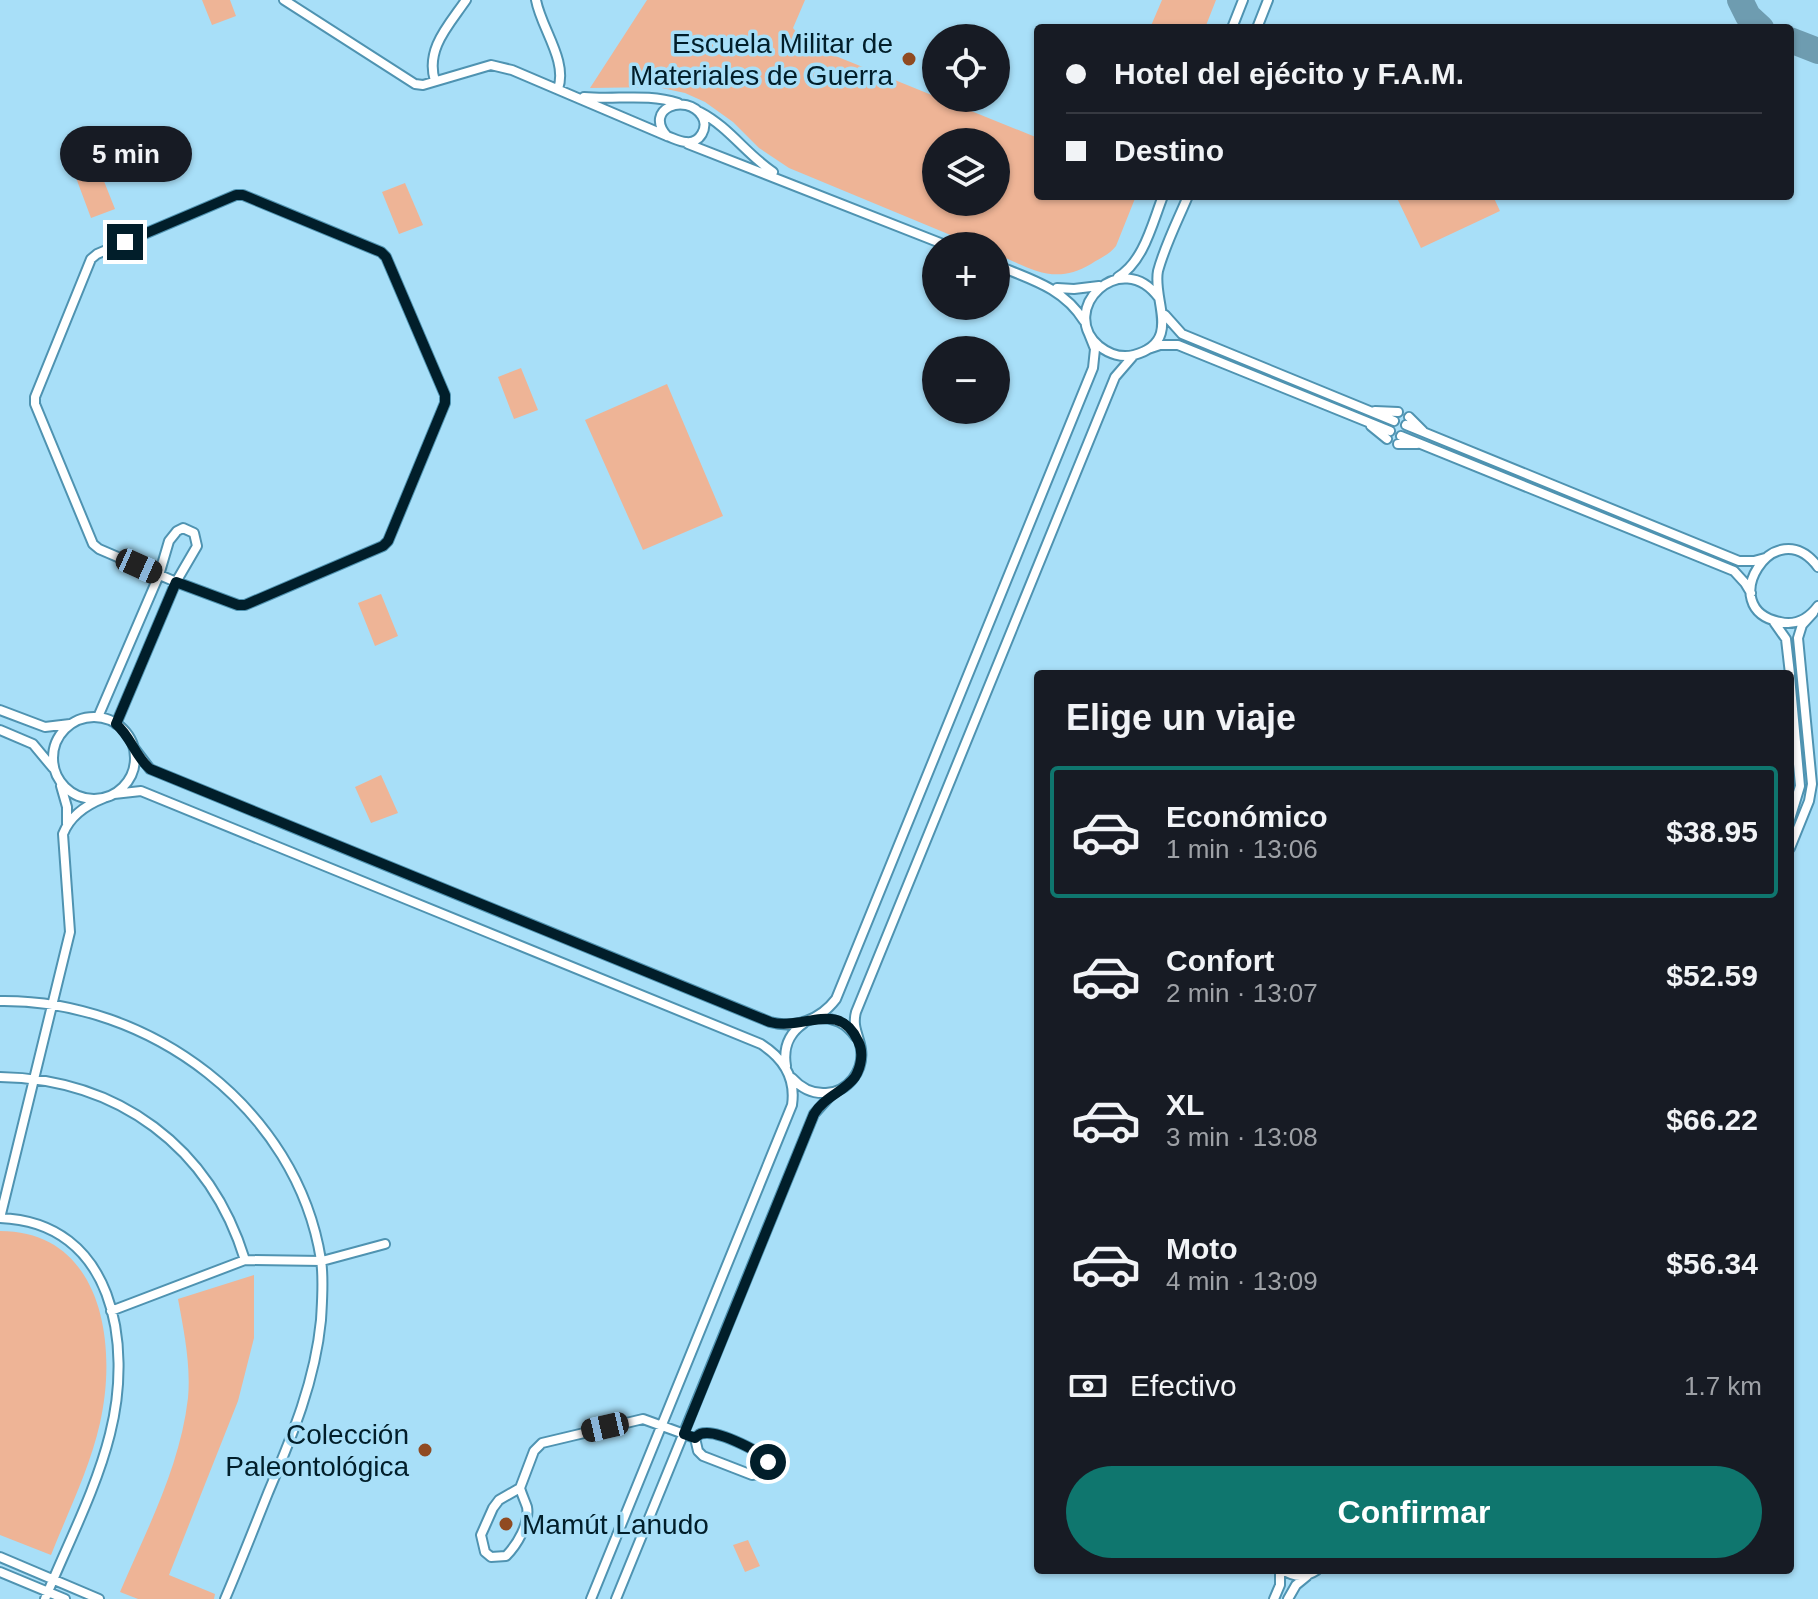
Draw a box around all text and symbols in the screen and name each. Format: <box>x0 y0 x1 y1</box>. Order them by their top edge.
map controls <box>922 24 1010 424</box>
button: locate <box>922 24 1010 112</box>
place label: Escuela Militar de Materiales de Guerra <box>630 28 893 91</box>
marker: Escuela Militar de Materiales de Guerra <box>900 50 918 68</box>
text: Hotel del ejécito y F.A.M. <box>1114 57 1464 90</box>
callout: 5 min <box>59 126 191 182</box>
button: layers <box>922 128 1010 216</box>
text: Destino <box>1114 134 1224 167</box>
text: 5 min <box>92 139 160 169</box>
route end <box>107 224 143 260</box>
button: + <box>922 232 1010 320</box>
button: − <box>922 336 1010 424</box>
car <box>112 545 166 587</box>
text: Elige un viaje <box>1066 697 1296 738</box>
icon: car <box>1070 796 1142 868</box>
text: Económico <box>1166 800 1328 833</box>
text: $38.95 <box>1666 815 1758 848</box>
text: 1 min · 13:06 <box>1166 834 1318 864</box>
icon: car <box>1070 940 1142 1012</box>
text: Confort <box>1166 944 1274 977</box>
text: $52.59 <box>1666 959 1758 992</box>
text: 2 min · 13:07 <box>1166 978 1318 1008</box>
icon: car <box>1070 1084 1142 1156</box>
text: XL <box>1166 1088 1204 1121</box>
text: $66.22 <box>1666 1103 1758 1136</box>
text: 3 min · 13:08 <box>1166 1122 1318 1152</box>
icon: car <box>1070 1228 1142 1300</box>
text: Moto <box>1166 1232 1238 1265</box>
text: $56.34 <box>1666 1247 1758 1280</box>
text: 4 min · 13:09 <box>1166 1266 1318 1296</box>
icon: cash <box>1066 1364 1110 1408</box>
text: Efectivo <box>1130 1369 1237 1402</box>
text: 1.7 km <box>1684 1371 1762 1401</box>
car <box>579 1410 631 1444</box>
place label: Colección Paleontológica <box>225 1419 409 1482</box>
marker: Colección Paleontológica <box>416 1441 434 1459</box>
route start <box>750 1444 786 1480</box>
button: Confirmar <box>1066 1466 1762 1558</box>
place label: Mamút Lanudo <box>522 1509 709 1540</box>
marker: Mamút Lanudo <box>497 1515 515 1533</box>

